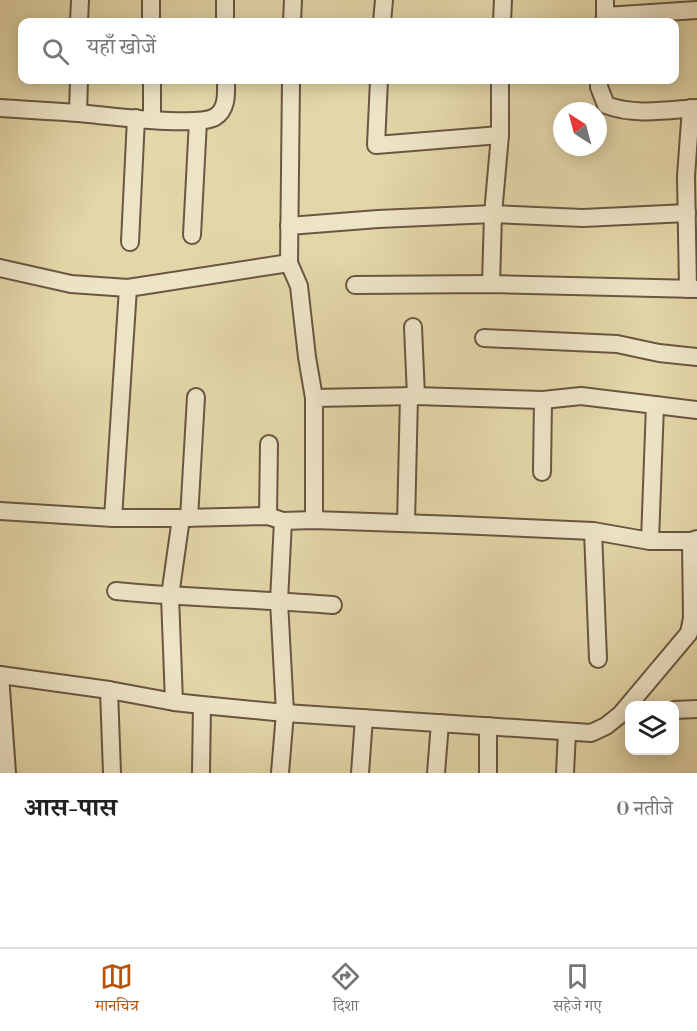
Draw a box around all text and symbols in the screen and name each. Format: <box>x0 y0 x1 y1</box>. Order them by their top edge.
search box <box>18 18 679 84</box>
text: यहाँ खोजें <box>87 34 156 61</box>
icon: search <box>39 35 72 68</box>
north arrow <box>553 102 607 156</box>
map controls <box>625 701 679 755</box>
button: layers <box>625 701 679 755</box>
text: आस-पास <box>24 792 117 824</box>
text: 0 नतीजे <box>616 797 673 822</box>
tab: मानचित्र <box>95 960 139 1021</box>
tab: दिशा <box>329 960 362 1021</box>
tab: सहेजे गए <box>553 960 602 1021</box>

